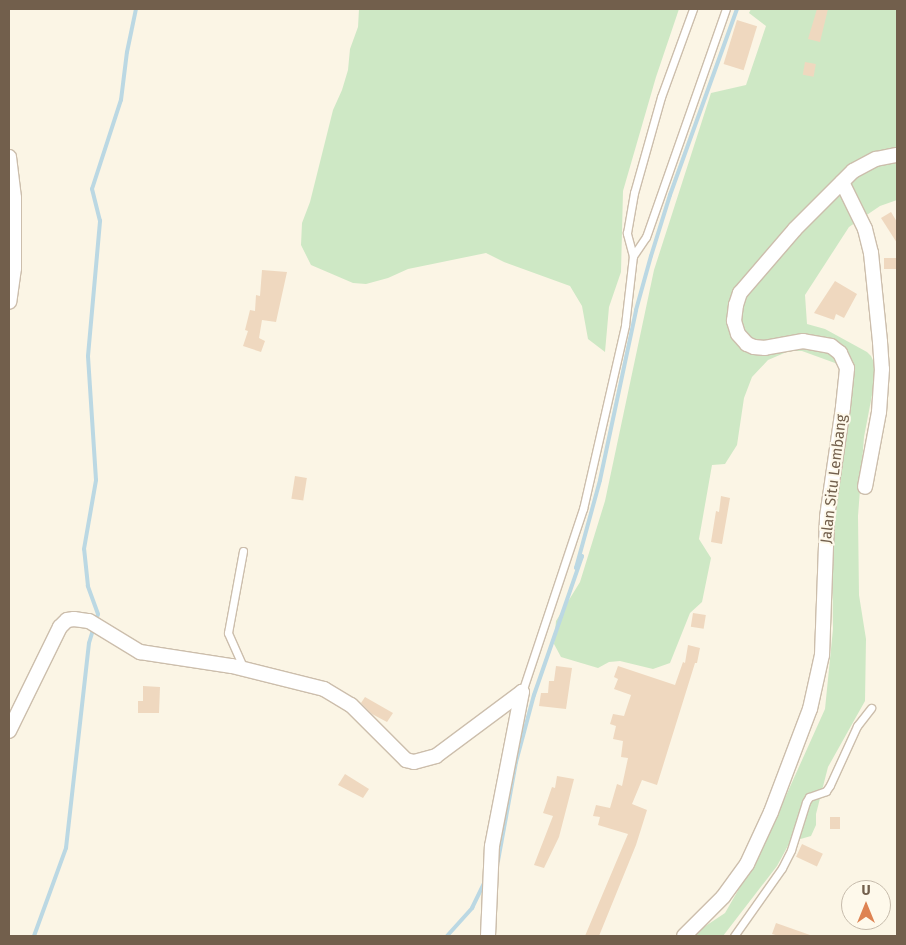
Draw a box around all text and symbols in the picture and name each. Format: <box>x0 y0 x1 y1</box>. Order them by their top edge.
street label: Jalan Situ Lembang <box>817 413 851 545</box>
north arrow <box>841 880 891 930</box>
text: U <box>861 882 871 899</box>

